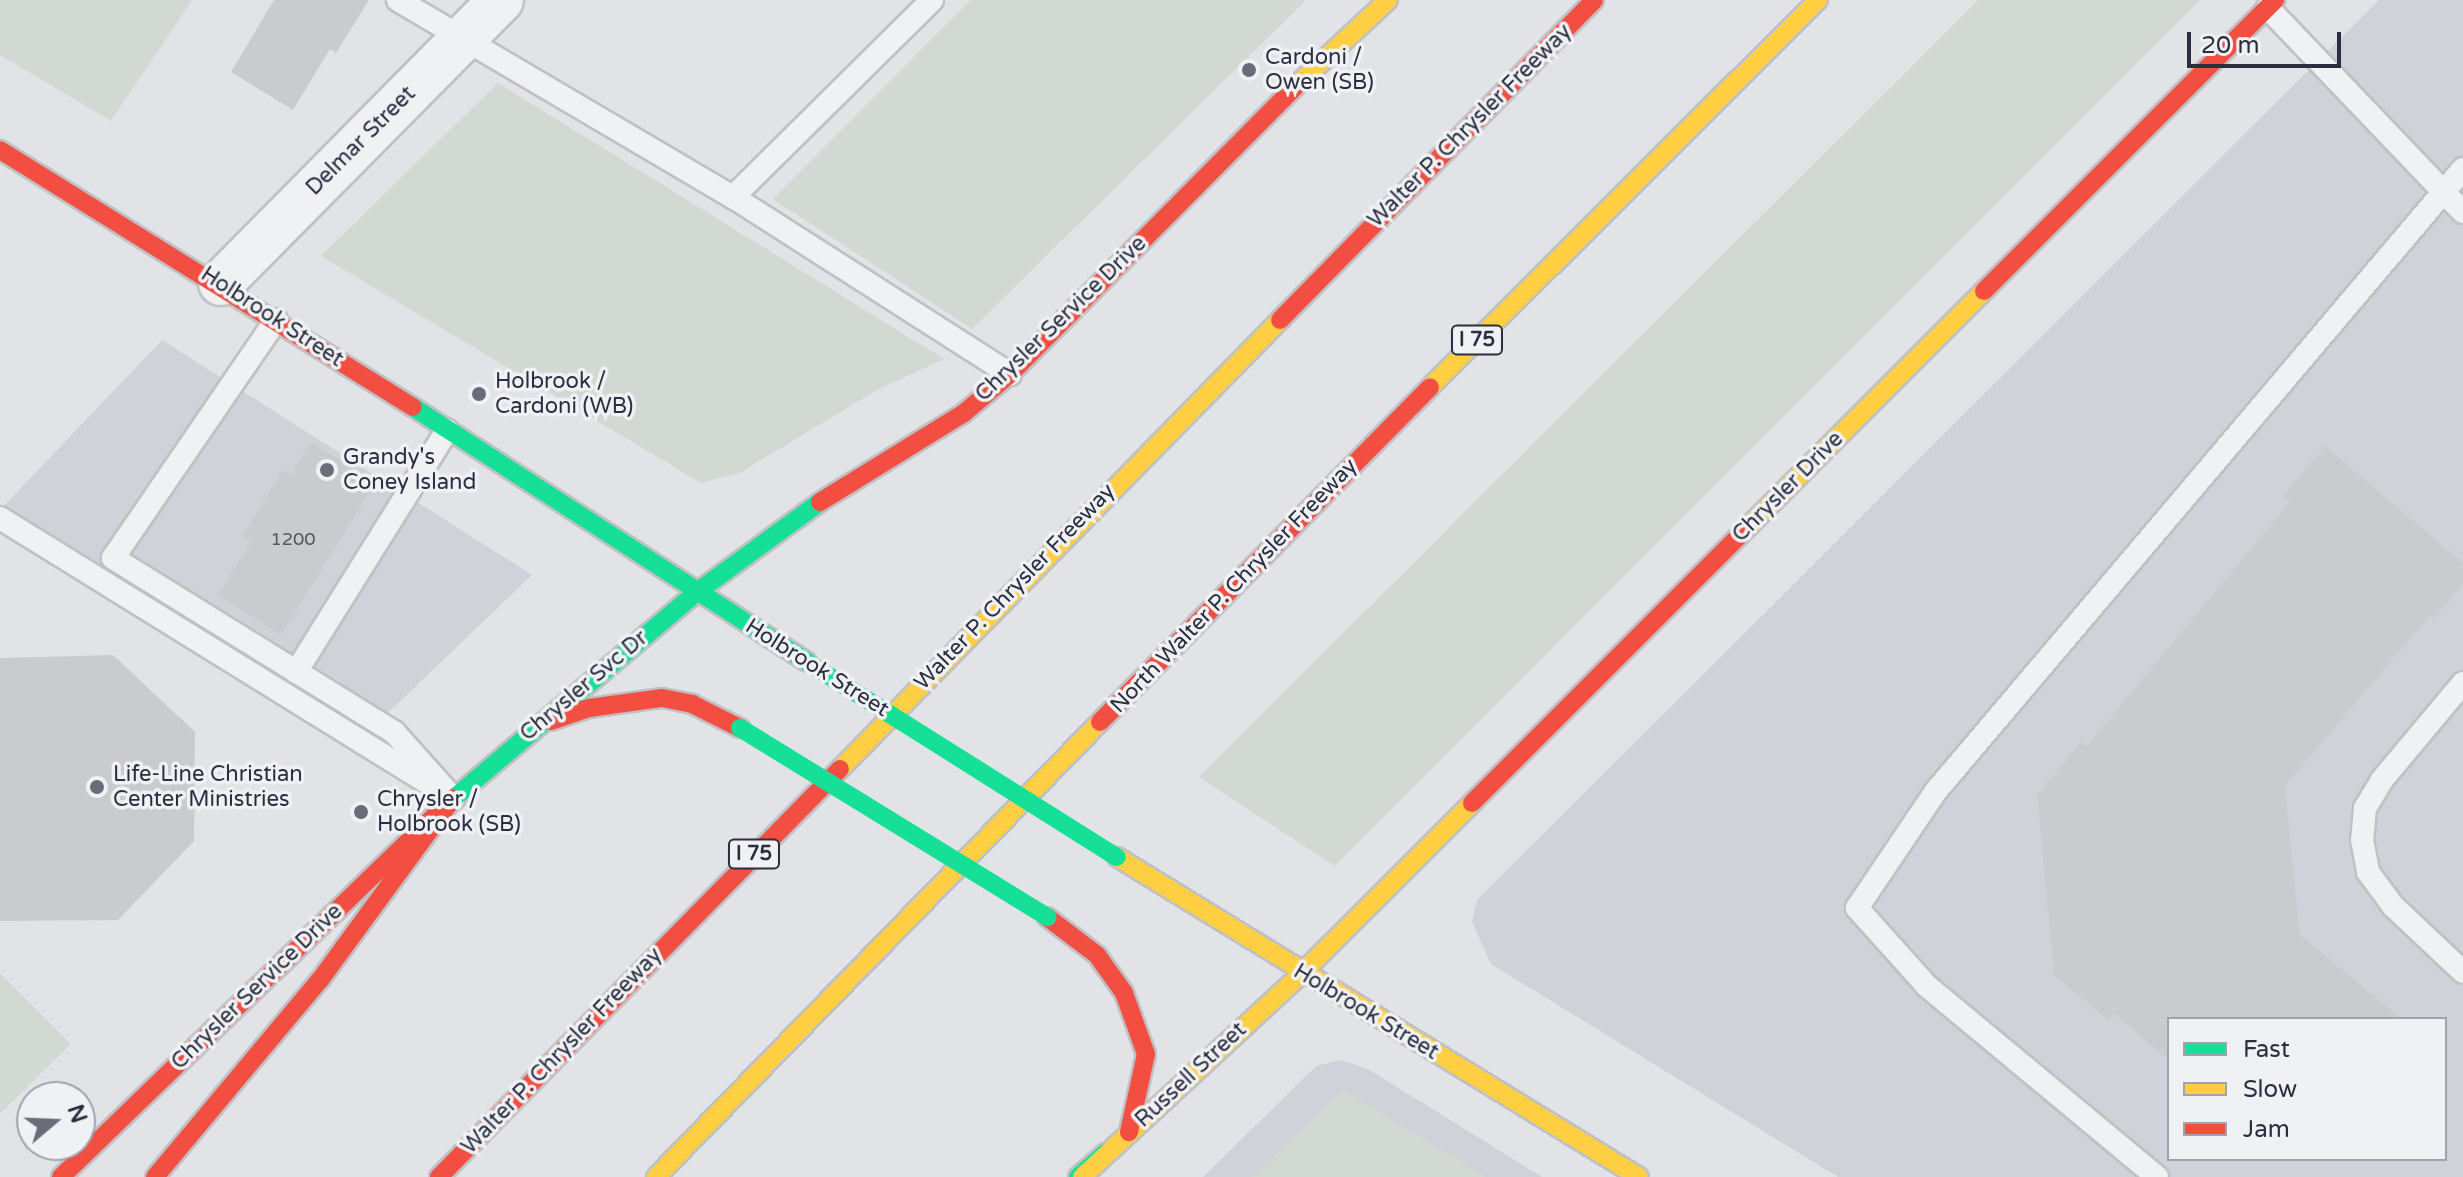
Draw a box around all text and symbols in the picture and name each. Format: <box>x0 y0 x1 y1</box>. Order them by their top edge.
scale bar <box>2191 16 2345 66</box>
street label: Walter P. Chrysler Freeway <box>1363 19 1577 233</box>
text: 20 m <box>2201 31 2259 60</box>
place label: Cardoni / Owen (SB) <box>1265 44 1374 96</box>
marker: Cardoni / Owen (SB) <box>1240 61 1258 79</box>
street label: Delmar Street <box>301 81 421 201</box>
street label: Chrysler Service Drive <box>970 231 1152 407</box>
street label: Holbrook Street <box>196 261 348 373</box>
road number: I 75 <box>1449 324 1505 356</box>
place label: Holbrook / Cardoni (WB) <box>495 368 633 420</box>
marker: Holbrook / Cardoni (WB) <box>470 385 488 403</box>
street label: Chrysler Drive <box>1727 426 1849 548</box>
place label: Grandy's Coney Island <box>343 444 476 496</box>
street label: North Walter P. Chrysler Freeway <box>1105 453 1363 719</box>
marker: Grandy's Coney Island <box>318 461 336 479</box>
street label: Walter P. Chrysler Freeway <box>909 478 1121 696</box>
house number: 1200 <box>270 528 316 550</box>
street label: Holbrook Street <box>740 613 894 723</box>
street label: Chrysler Svc Dr <box>515 625 653 747</box>
place label: Life-Line Christian Center Ministries <box>113 761 303 812</box>
marker: Life-Line Christian Center Ministries <box>88 778 106 796</box>
place label: Chrysler / Holbrook (SB) <box>377 786 521 838</box>
marker: Chrysler / Holbrook (SB) <box>352 803 370 821</box>
road number: I 75 <box>726 838 782 870</box>
street label: Chrysler Service Drive <box>166 899 348 1075</box>
street label: Walter P. Chrysler Freeway <box>456 942 668 1160</box>
street label: Holbrook Street <box>1289 958 1443 1066</box>
street label: Russell Street <box>1130 1017 1252 1133</box>
legend <box>2167 1017 2447 1161</box>
text: Fast <box>2243 1035 2290 1064</box>
text: Slow <box>2243 1075 2297 1104</box>
north arrow <box>16 1081 96 1161</box>
text: N <box>62 1101 92 1126</box>
text: Jam <box>2243 1115 2290 1144</box>

